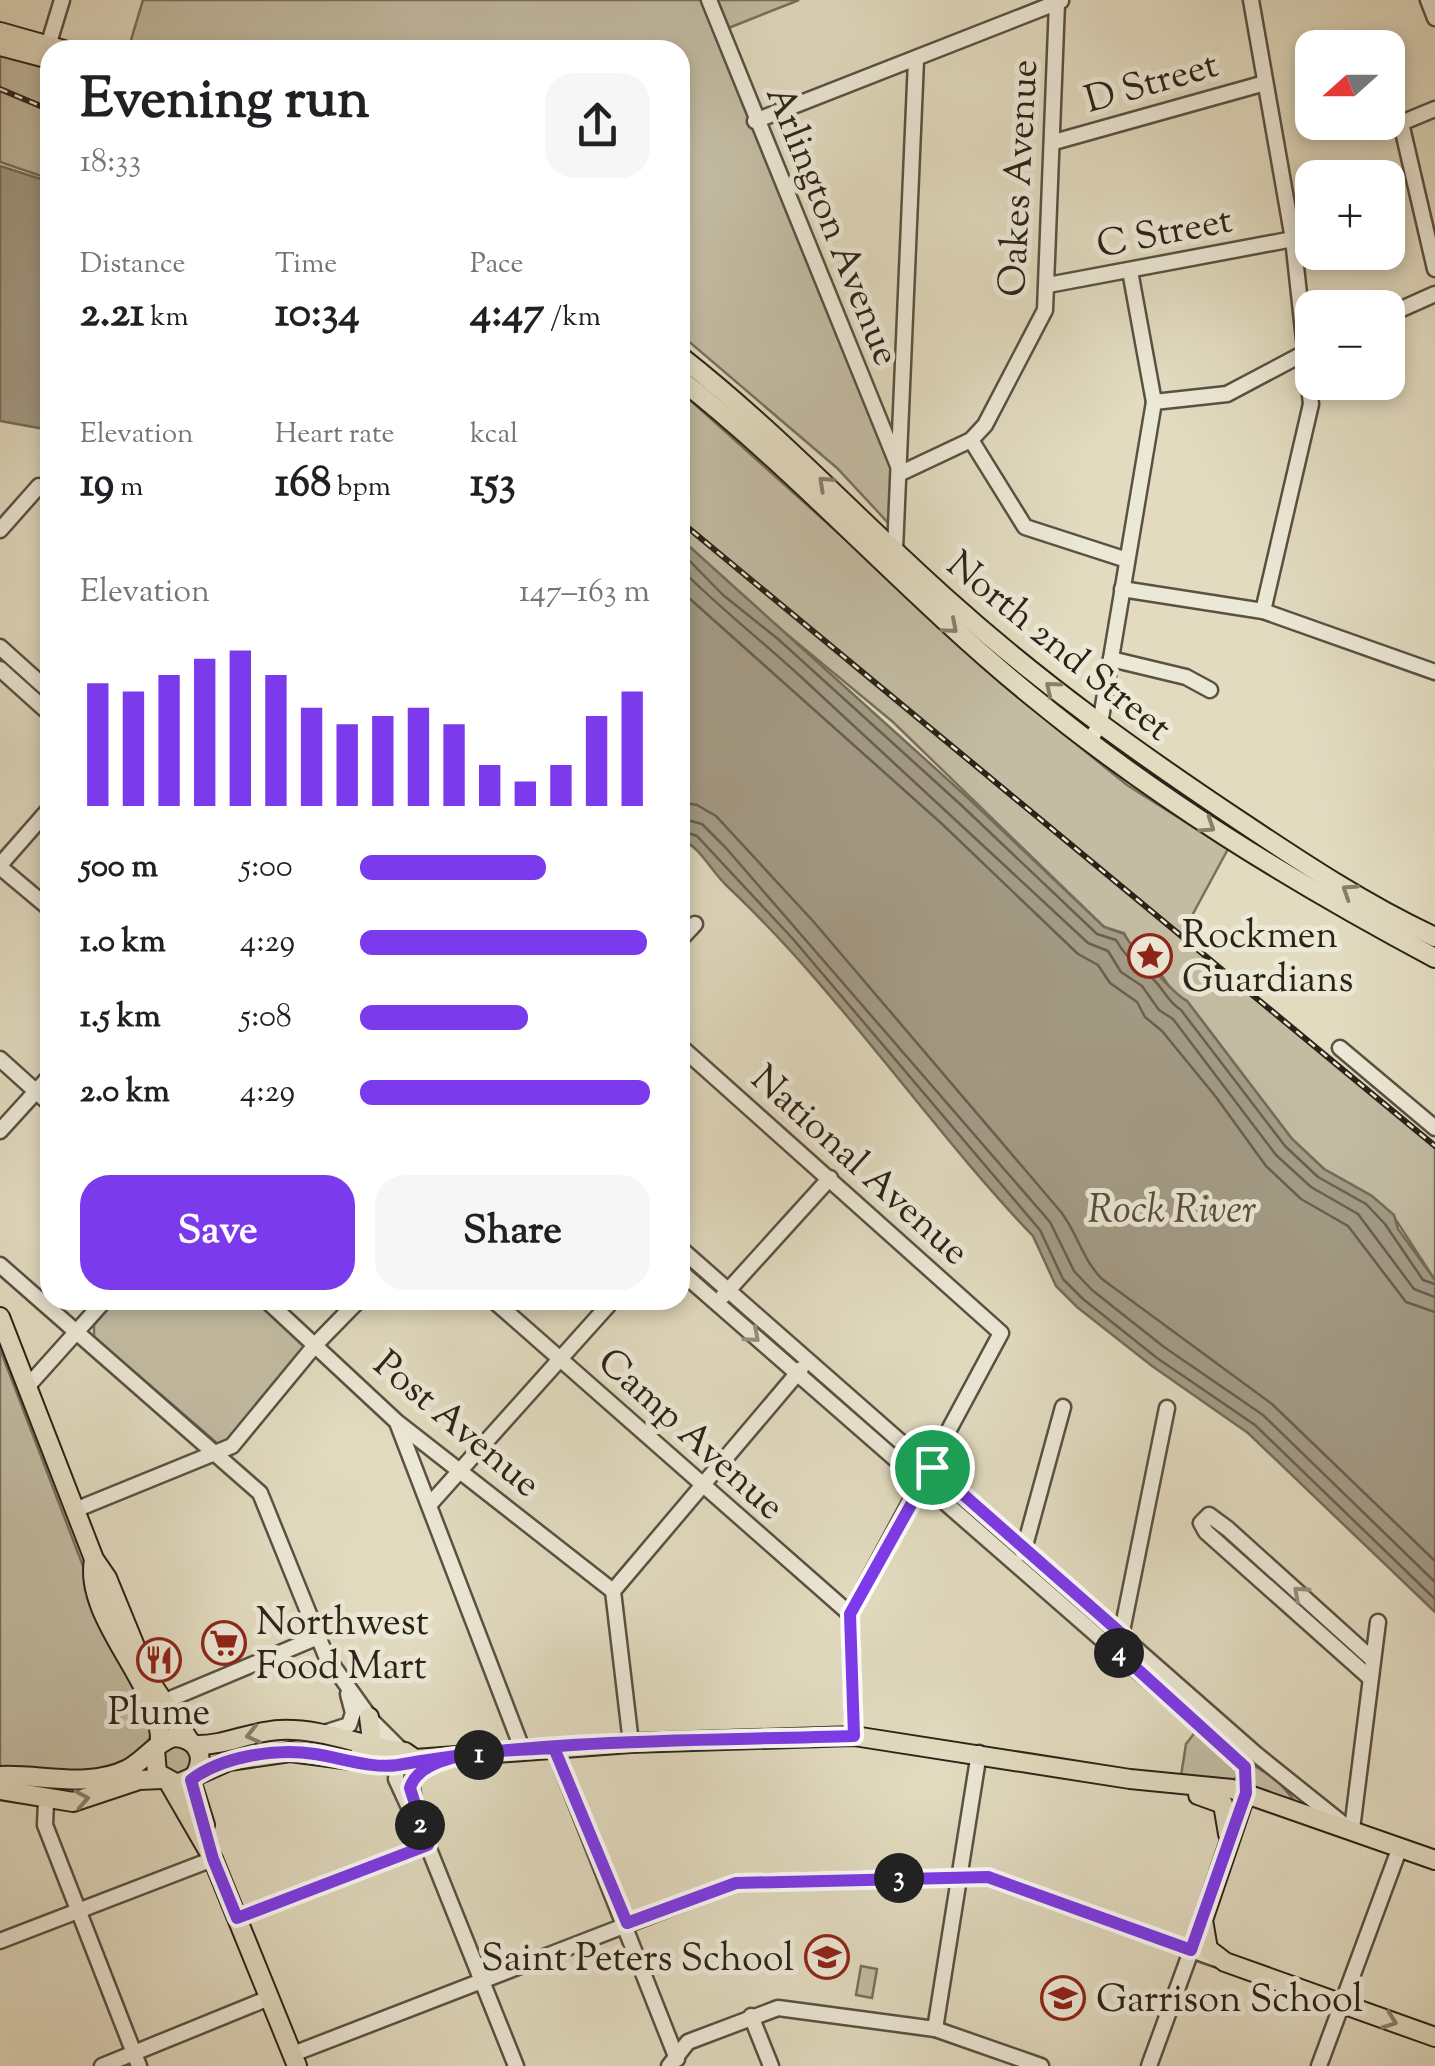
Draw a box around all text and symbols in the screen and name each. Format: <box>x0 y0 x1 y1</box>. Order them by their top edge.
north arrow <box>1295 30 1405 140</box>
map controls <box>1295 30 1405 400</box>
street label: D Street <box>1079 40 1225 130</box>
street label: Oakes Avenue <box>988 58 1054 298</box>
text: Evening run <box>80 63 369 142</box>
button: share <box>545 73 650 178</box>
street label: Arlington Avenue <box>750 78 911 375</box>
text: 18:33 <box>80 140 141 186</box>
button: + <box>1295 160 1405 270</box>
street label: C Street <box>1092 195 1237 274</box>
text: Distance <box>80 245 186 285</box>
text: Time <box>275 245 337 285</box>
text: Pace <box>470 245 524 285</box>
text: 2.21 <box>80 285 144 345</box>
text: 10:34 <box>275 285 360 345</box>
text: 4:47 <box>470 285 544 345</box>
button: − <box>1295 290 1405 400</box>
text: km <box>144 298 189 338</box>
text: /km <box>544 298 601 338</box>
text: Elevation <box>80 415 194 455</box>
text: Heart rate <box>275 415 395 455</box>
text: kcal <box>470 415 518 455</box>
text: 19 <box>80 455 114 515</box>
text: 168 <box>275 455 331 515</box>
text: 153 <box>470 455 516 515</box>
text: m <box>114 468 143 508</box>
text: bpm <box>331 468 391 508</box>
one-way arrow <box>818 476 836 494</box>
street label: North 2nd Street <box>933 540 1182 756</box>
text: Elevation <box>80 570 210 616</box>
text: 147–163 m <box>519 570 650 616</box>
one-way arrow <box>940 616 958 634</box>
one-way arrow <box>1046 682 1064 700</box>
one-way arrow <box>1197 814 1215 833</box>
text: 500 m <box>80 845 158 891</box>
text: 5:00 <box>240 845 293 891</box>
one-way arrow <box>1342 885 1360 904</box>
place label: Rockmen Guardians <box>1182 911 1353 1009</box>
text: 1.0 km <box>80 920 166 966</box>
text: 4:29 <box>240 920 295 966</box>
place icon: Rockmen Guardians <box>1127 933 1173 979</box>
text: 1.5 km <box>80 995 161 1041</box>
text: 5:08 <box>240 995 292 1041</box>
street label: National Avenue <box>737 1054 979 1280</box>
text: 2.0 km <box>80 1070 170 1116</box>
text: 4:29 <box>240 1070 295 1116</box>
button: Save <box>80 1175 355 1290</box>
button: Share <box>375 1175 650 1290</box>
water label: Rock River <box>1088 1184 1256 1241</box>
one-way arrow <box>741 1324 760 1342</box>
street label: Camp Avenue <box>584 1337 795 1535</box>
street label: Post Avenue <box>360 1340 551 1512</box>
pin <box>890 1425 975 1510</box>
icon: arrive <box>905 1440 960 1495</box>
one-way arrow <box>1293 1587 1312 1605</box>
place label: Northwest Food Mart <box>256 1598 429 1696</box>
supermarket icon: Northwest Food Mart <box>201 1620 247 1666</box>
pin: 4 <box>1094 1628 1144 1678</box>
text: 4 <box>1112 1633 1126 1673</box>
restaurant icon: Plume <box>136 1637 182 1683</box>
place label: Plume <box>108 1688 210 1742</box>
one-way arrow <box>245 1723 262 1744</box>
pin: 1 <box>454 1730 504 1780</box>
text: 1 <box>474 1735 484 1775</box>
one-way arrow <box>74 1789 90 1810</box>
pin: 2 <box>395 1800 445 1850</box>
text: 2 <box>413 1805 427 1845</box>
pin: 3 <box>874 1853 924 1903</box>
text: 3 <box>893 1858 905 1898</box>
place label: Saint Peters School <box>481 1934 794 1988</box>
school or university icon: Saint Peters School <box>804 1934 850 1980</box>
school or university icon: Garrison School <box>1040 1975 1086 2021</box>
place label: Garrison School <box>1096 1975 1363 2029</box>
one-way arrow <box>1380 2009 1397 2030</box>

